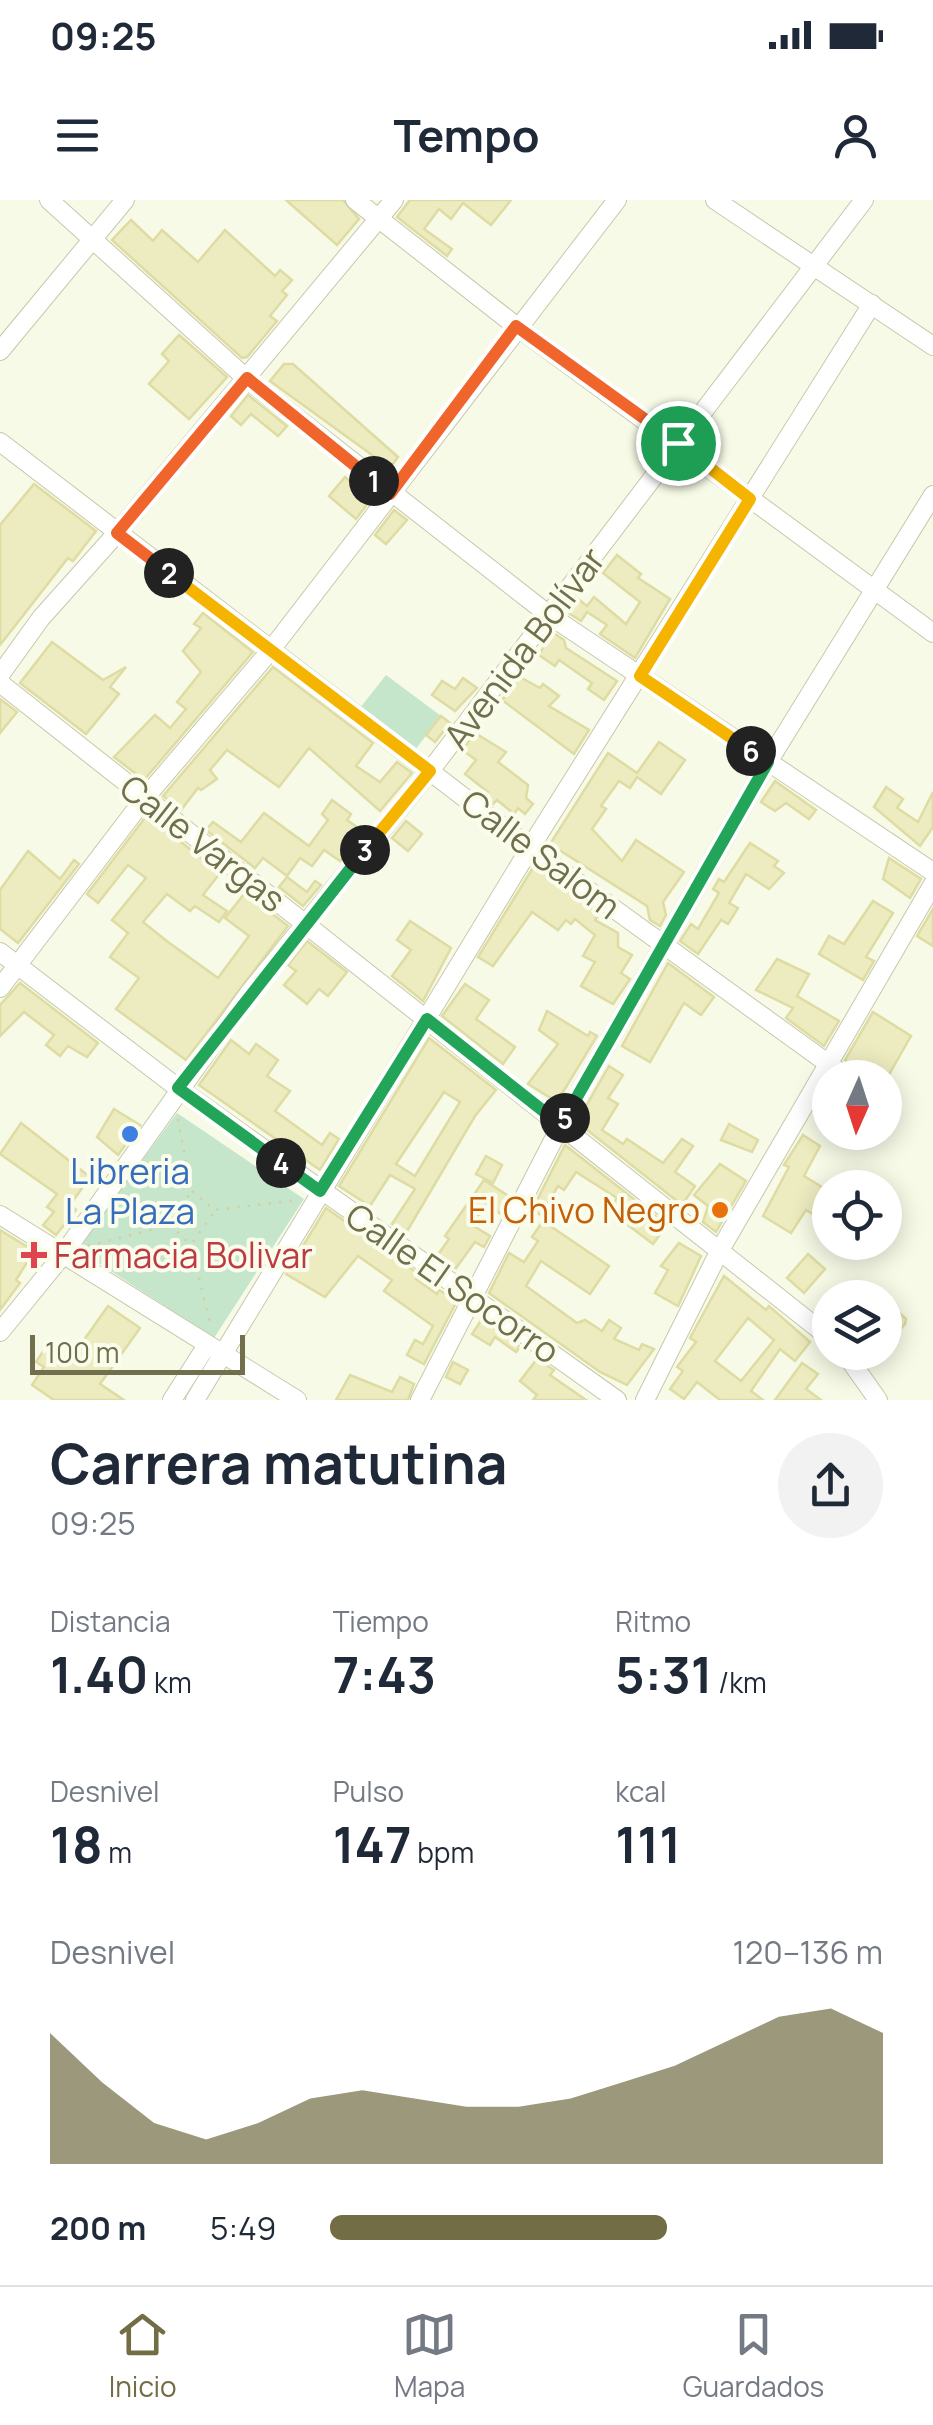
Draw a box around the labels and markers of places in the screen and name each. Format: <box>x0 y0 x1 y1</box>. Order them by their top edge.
pin <box>636 401 721 486</box>
pin: 1 <box>349 456 399 506</box>
pin: 2 <box>144 548 194 598</box>
pin: 6 <box>726 726 776 776</box>
pin: 3 <box>340 825 390 875</box>
pin: 5 <box>540 1093 590 1143</box>
marker: Libreria La Plaza <box>119 1123 141 1145</box>
pin: 4 <box>256 1138 306 1188</box>
place label: Libreria La Plaza <box>65 1147 195 1235</box>
place label: El Chivo Negro <box>468 1186 700 1234</box>
marker: El Chivo Negro <box>709 1199 731 1221</box>
place label: Farmacia Bolivar <box>54 1231 313 1279</box>
marker: Farmacia Bolivar <box>23 1244 45 1266</box>

